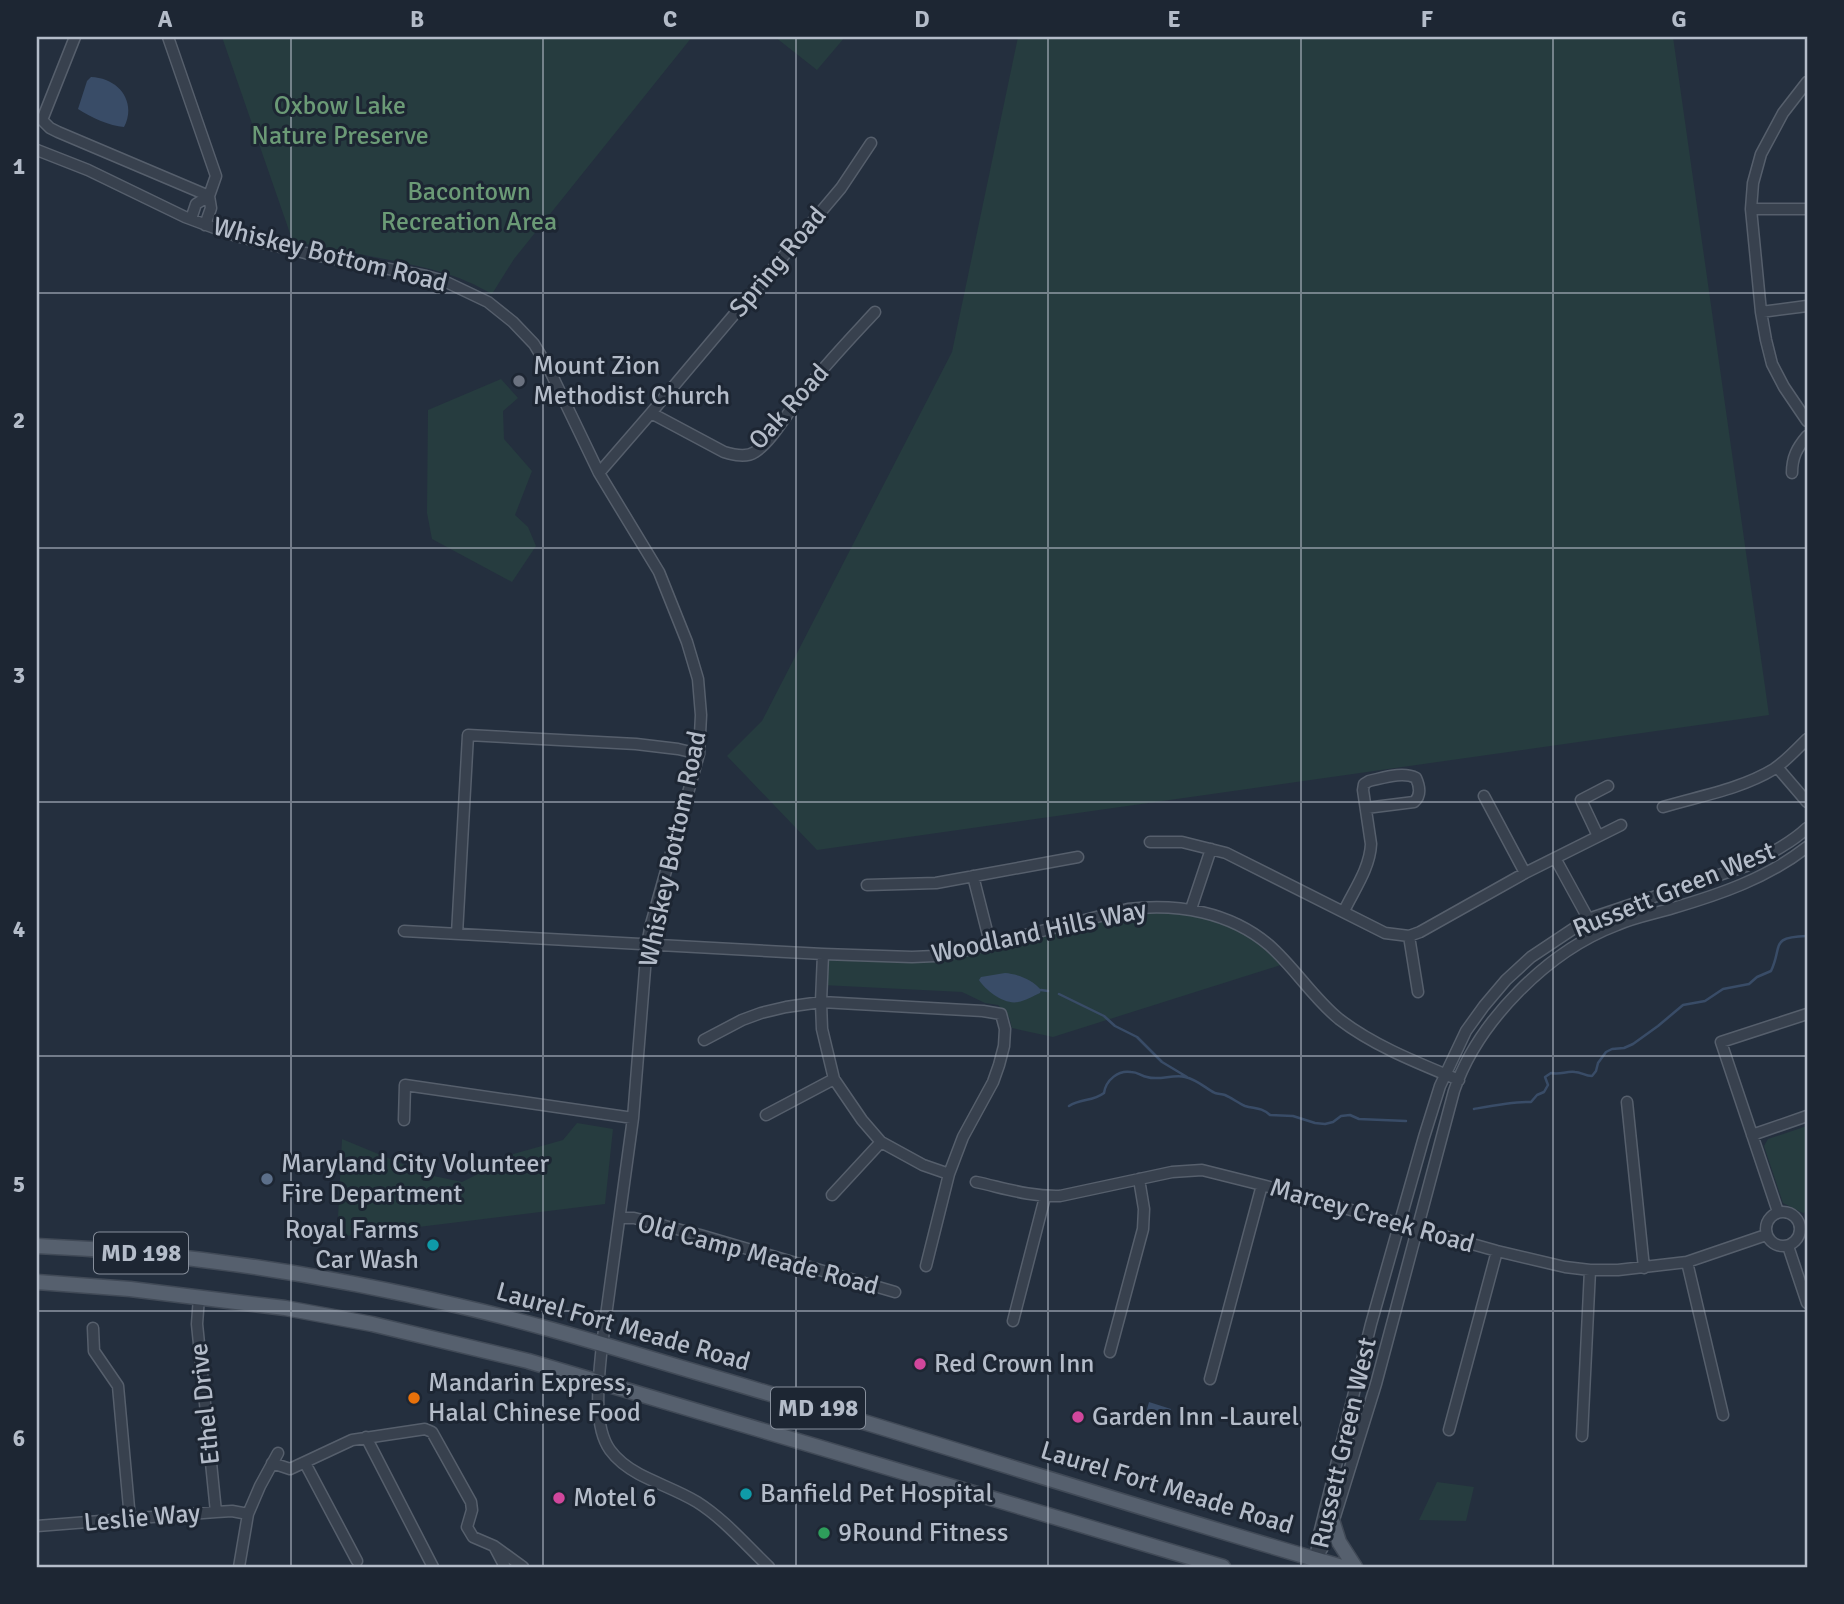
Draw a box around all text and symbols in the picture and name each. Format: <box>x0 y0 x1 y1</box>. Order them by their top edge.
text: A <box>158 5 173 34</box>
text: B <box>410 5 424 34</box>
text: C <box>663 5 677 34</box>
text: D <box>914 5 930 34</box>
text: E <box>1167 5 1181 34</box>
text: F <box>1421 5 1433 34</box>
text: G <box>1671 5 1687 34</box>
park label: Oxbow Lake Nature Preserve <box>251 90 429 152</box>
text: 1 <box>13 152 25 181</box>
park label: Bacontown Recreation Area <box>381 176 557 238</box>
street label: Spring Road <box>722 200 834 324</box>
street label: Whiskey Bottom Road <box>210 210 450 300</box>
place label: Mount Zion Methodist Church <box>533 350 730 412</box>
street label: Oak Road <box>742 358 836 456</box>
marker: Mount Zion Methodist Church <box>511 373 527 389</box>
text: 2 <box>13 406 25 435</box>
text: 3 <box>13 661 25 690</box>
street label: Whiskey Bottom Road <box>632 728 714 970</box>
street label: Russett Green West <box>1568 835 1780 945</box>
street label: Woodland Hills Way <box>928 894 1150 970</box>
text: 4 <box>13 915 25 944</box>
place label: Maryland City Volunteer Fire Department <box>281 1148 550 1210</box>
text: 5 <box>13 1170 25 1199</box>
marker: Maryland City Volunteer Fire Department <box>259 1171 275 1187</box>
street label: Marcey Creek Road <box>1266 1172 1478 1260</box>
street label: Old Camp Meade Road <box>634 1207 882 1303</box>
place label: Royal Farms Car Wash <box>285 1214 419 1276</box>
road number: MD 198 <box>94 1232 188 1274</box>
marker: Royal Farms Car Wash <box>425 1237 441 1253</box>
street label: Laurel Fort Meade Road <box>492 1275 754 1379</box>
street label: Russett Green West <box>1304 1335 1384 1551</box>
street label: Ethel Drive <box>183 1342 227 1466</box>
place label: Red Crown Inn <box>934 1348 1095 1380</box>
marker: Red Crown Inn <box>912 1356 928 1372</box>
place label: Mandarin Express, Halal Chinese Food <box>428 1367 641 1429</box>
road number: MD 198 <box>771 1388 865 1428</box>
marker: Mandarin Express, Halal Chinese Food <box>406 1390 422 1406</box>
place label: Garden Inn -Laurel <box>1092 1401 1299 1433</box>
marker: Garden Inn -Laurel <box>1070 1409 1086 1425</box>
text: 6 <box>13 1424 25 1453</box>
street label: Laurel Fort Meade Road <box>1037 1434 1297 1542</box>
place label: Banfield Pet Hospital <box>760 1478 993 1510</box>
place label: Motel 6 <box>573 1482 657 1514</box>
marker: Banfield Pet Hospital <box>738 1486 754 1502</box>
marker: Motel 6 <box>551 1490 567 1506</box>
street label: Leslie Way <box>82 1497 202 1539</box>
place label: 9Round Fitness <box>838 1517 1008 1549</box>
marker: 9Round Fitness <box>816 1525 832 1541</box>

